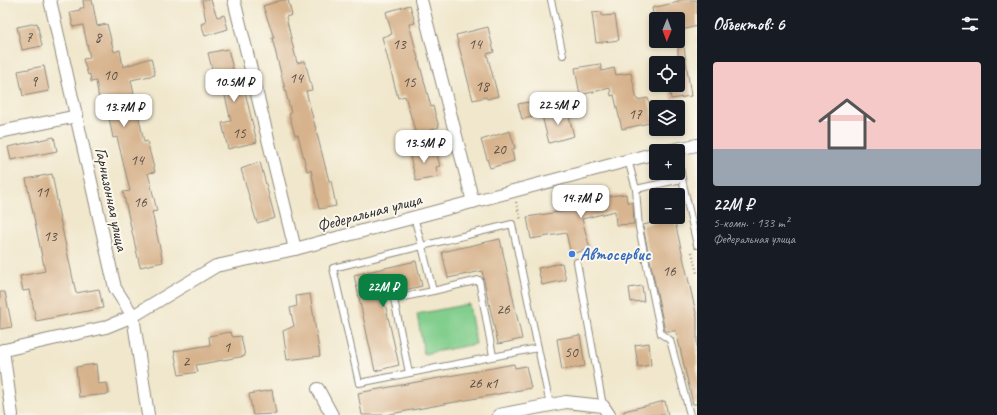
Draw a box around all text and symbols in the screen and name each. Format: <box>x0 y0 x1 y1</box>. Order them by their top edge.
north arrow <box>649 12 685 48</box>
map controls <box>649 12 685 224</box>
icon: filters <box>959 13 981 35</box>
text: Объектов: 6 <box>713 14 784 35</box>
house number: 7 <box>26 28 34 47</box>
house number: 8 <box>95 28 103 47</box>
house number: 13 <box>392 35 407 54</box>
house number: 14 <box>468 35 483 54</box>
button: locate <box>649 56 685 92</box>
house number: 10 <box>103 66 118 85</box>
pin: 10.5M ₽ <box>197 69 271 103</box>
house number: 14 <box>289 69 304 88</box>
house number: 9 <box>31 72 39 91</box>
house number: 15 <box>402 73 417 92</box>
text: 10.5M ₽ <box>214 74 254 90</box>
house number: 18 <box>475 77 490 96</box>
icon: home <box>811 88 883 160</box>
pin: 22.5M ₽ <box>521 92 595 126</box>
pin: 13.7M ₽ <box>87 94 161 128</box>
text: 22.5M ₽ <box>538 97 578 113</box>
text: 13.7M ₽ <box>104 99 144 115</box>
button: layers <box>649 100 685 136</box>
house number: 17 <box>628 105 643 124</box>
house number: 15 <box>232 124 247 143</box>
pin: 13.5M ₽ <box>387 130 461 164</box>
text: 13.5M ₽ <box>404 135 444 151</box>
house number: 20 <box>492 140 507 159</box>
button: + <box>649 144 685 180</box>
street label: Гарнизонная улица <box>90 145 133 254</box>
house number: 14 <box>130 151 145 170</box>
house number: 11 <box>35 183 50 202</box>
pin: 14.7M ₽ <box>544 185 618 219</box>
street label: Федеральная улица <box>315 188 425 237</box>
button: − <box>649 188 685 224</box>
text: 14.7M ₽ <box>561 190 601 206</box>
house number: 16 <box>133 193 148 212</box>
text: 22M ₽ <box>713 194 754 215</box>
text: 5-комн. · 133 m² <box>713 215 789 231</box>
house number: 13 <box>43 227 58 246</box>
text: Федеральная улица <box>713 231 795 247</box>
place label: Автосервис <box>580 244 652 265</box>
marker: Автосервис <box>567 249 577 259</box>
house number: 16 <box>662 262 677 281</box>
pin: 22M ₽ <box>355 274 411 308</box>
text: 22M ₽ <box>367 279 399 295</box>
house number: 26 <box>496 300 511 319</box>
house number: 1 <box>224 338 232 357</box>
house number: 50 <box>564 343 579 362</box>
house number: 2 <box>183 352 191 371</box>
house number: 26 к1 <box>468 374 499 393</box>

